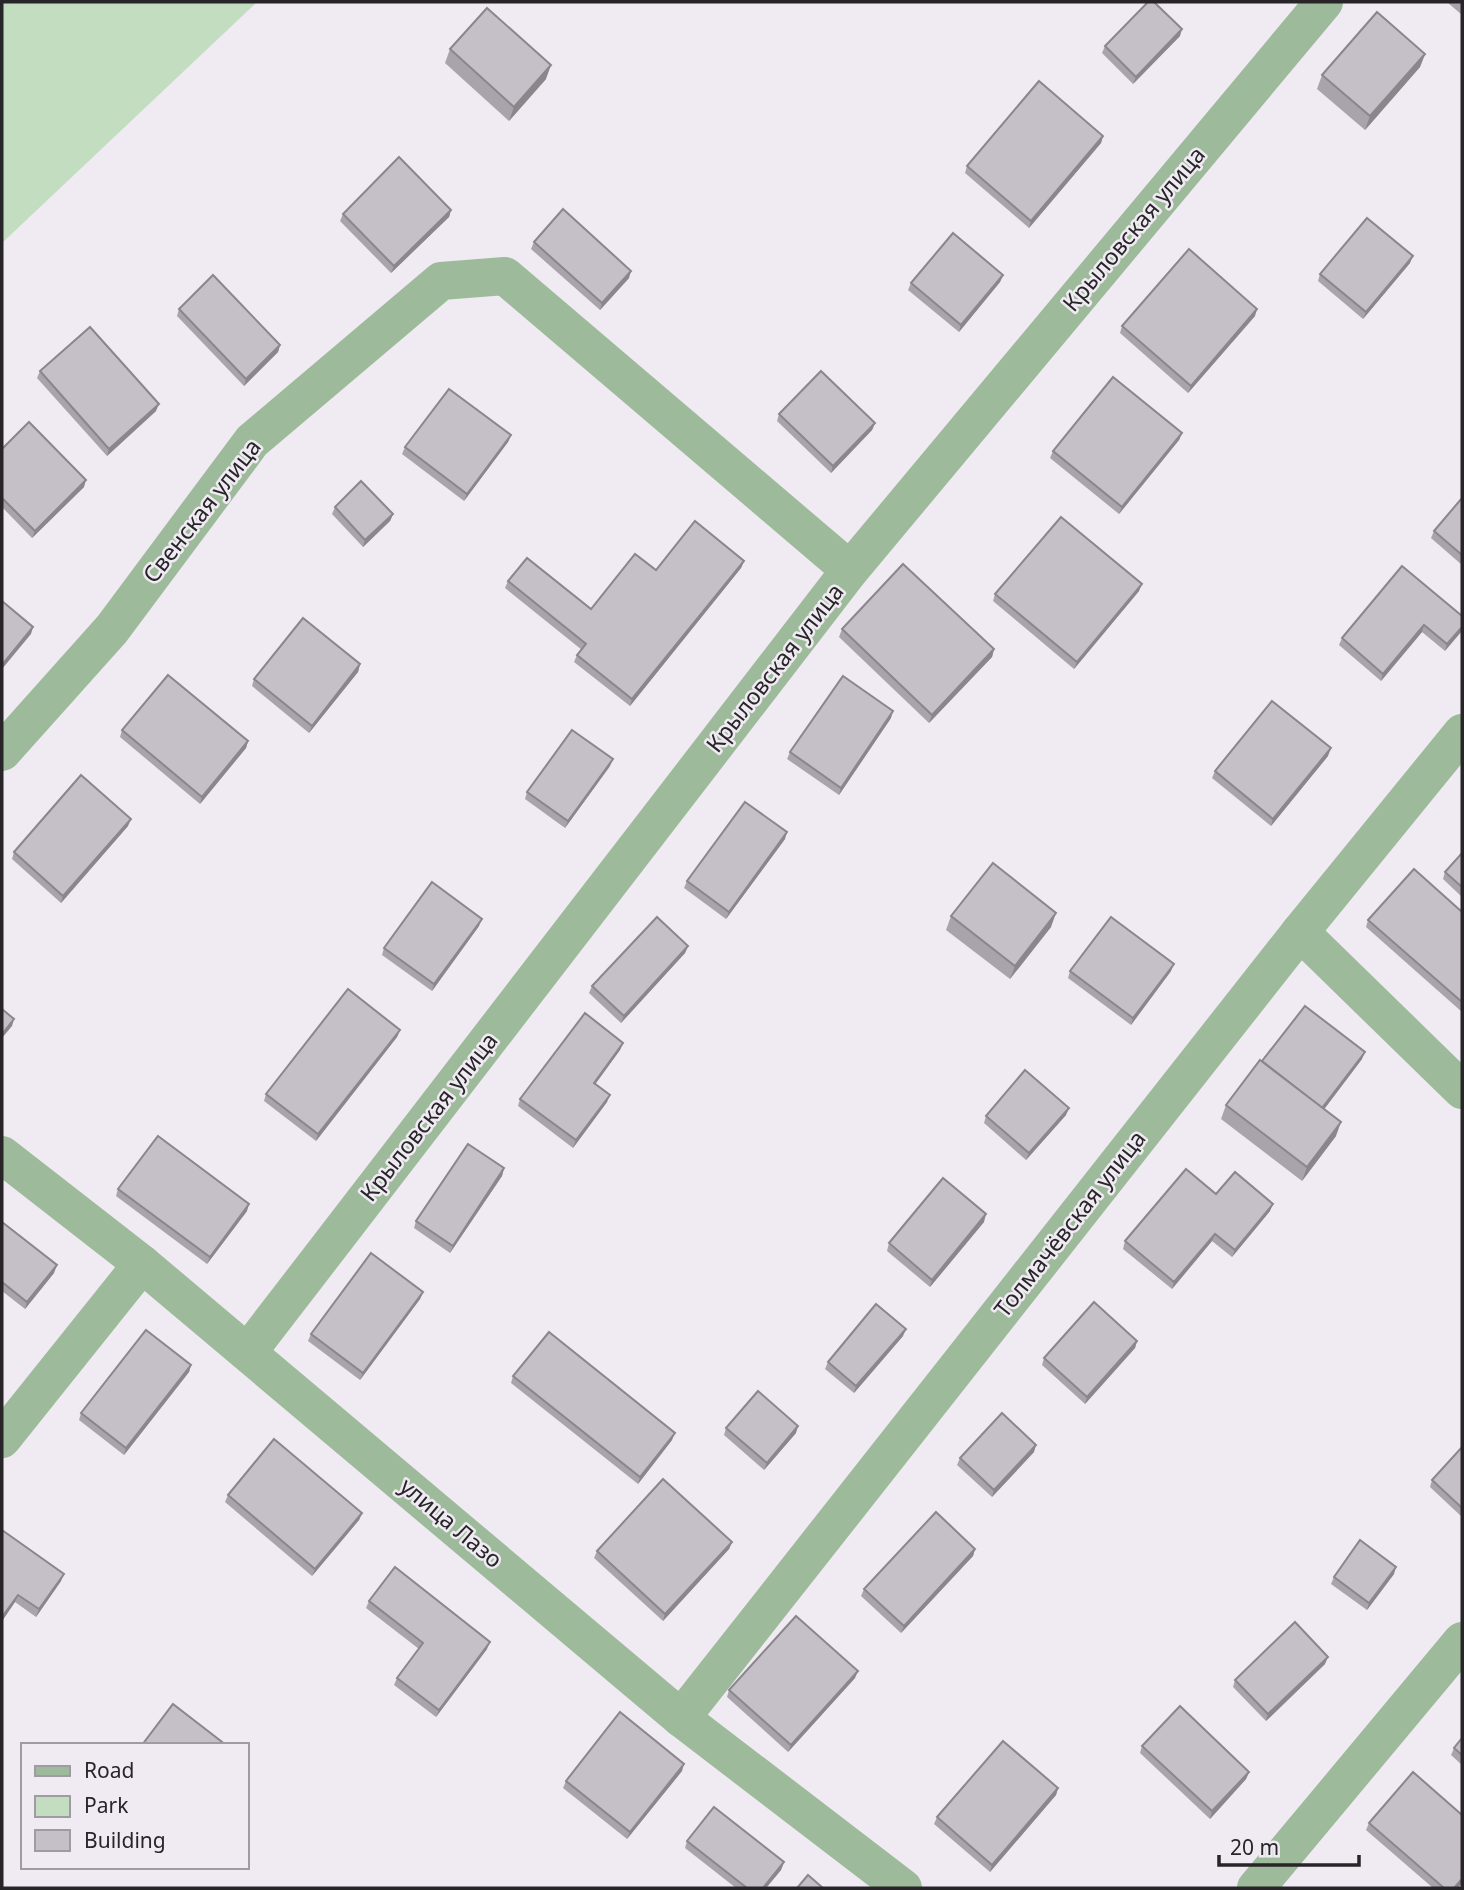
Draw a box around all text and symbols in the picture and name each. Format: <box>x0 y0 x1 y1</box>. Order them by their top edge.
street label: Крыловская улица <box>1055 139 1212 318</box>
street label: Свенская улица <box>135 432 268 589</box>
street label: Крыловская улица <box>698 576 850 759</box>
street label: Крыловская улица <box>352 1025 504 1208</box>
street label: Толмачёвская улица <box>986 1123 1152 1323</box>
street label: улица Лазо <box>394 1470 510 1575</box>
legend <box>21 1743 248 1869</box>
text: Road <box>84 1756 134 1784</box>
text: Park <box>84 1791 129 1819</box>
scale bar <box>1219 1824 1359 1868</box>
text: Building <box>84 1826 166 1854</box>
text: 20 m <box>1230 1833 1279 1861</box>

